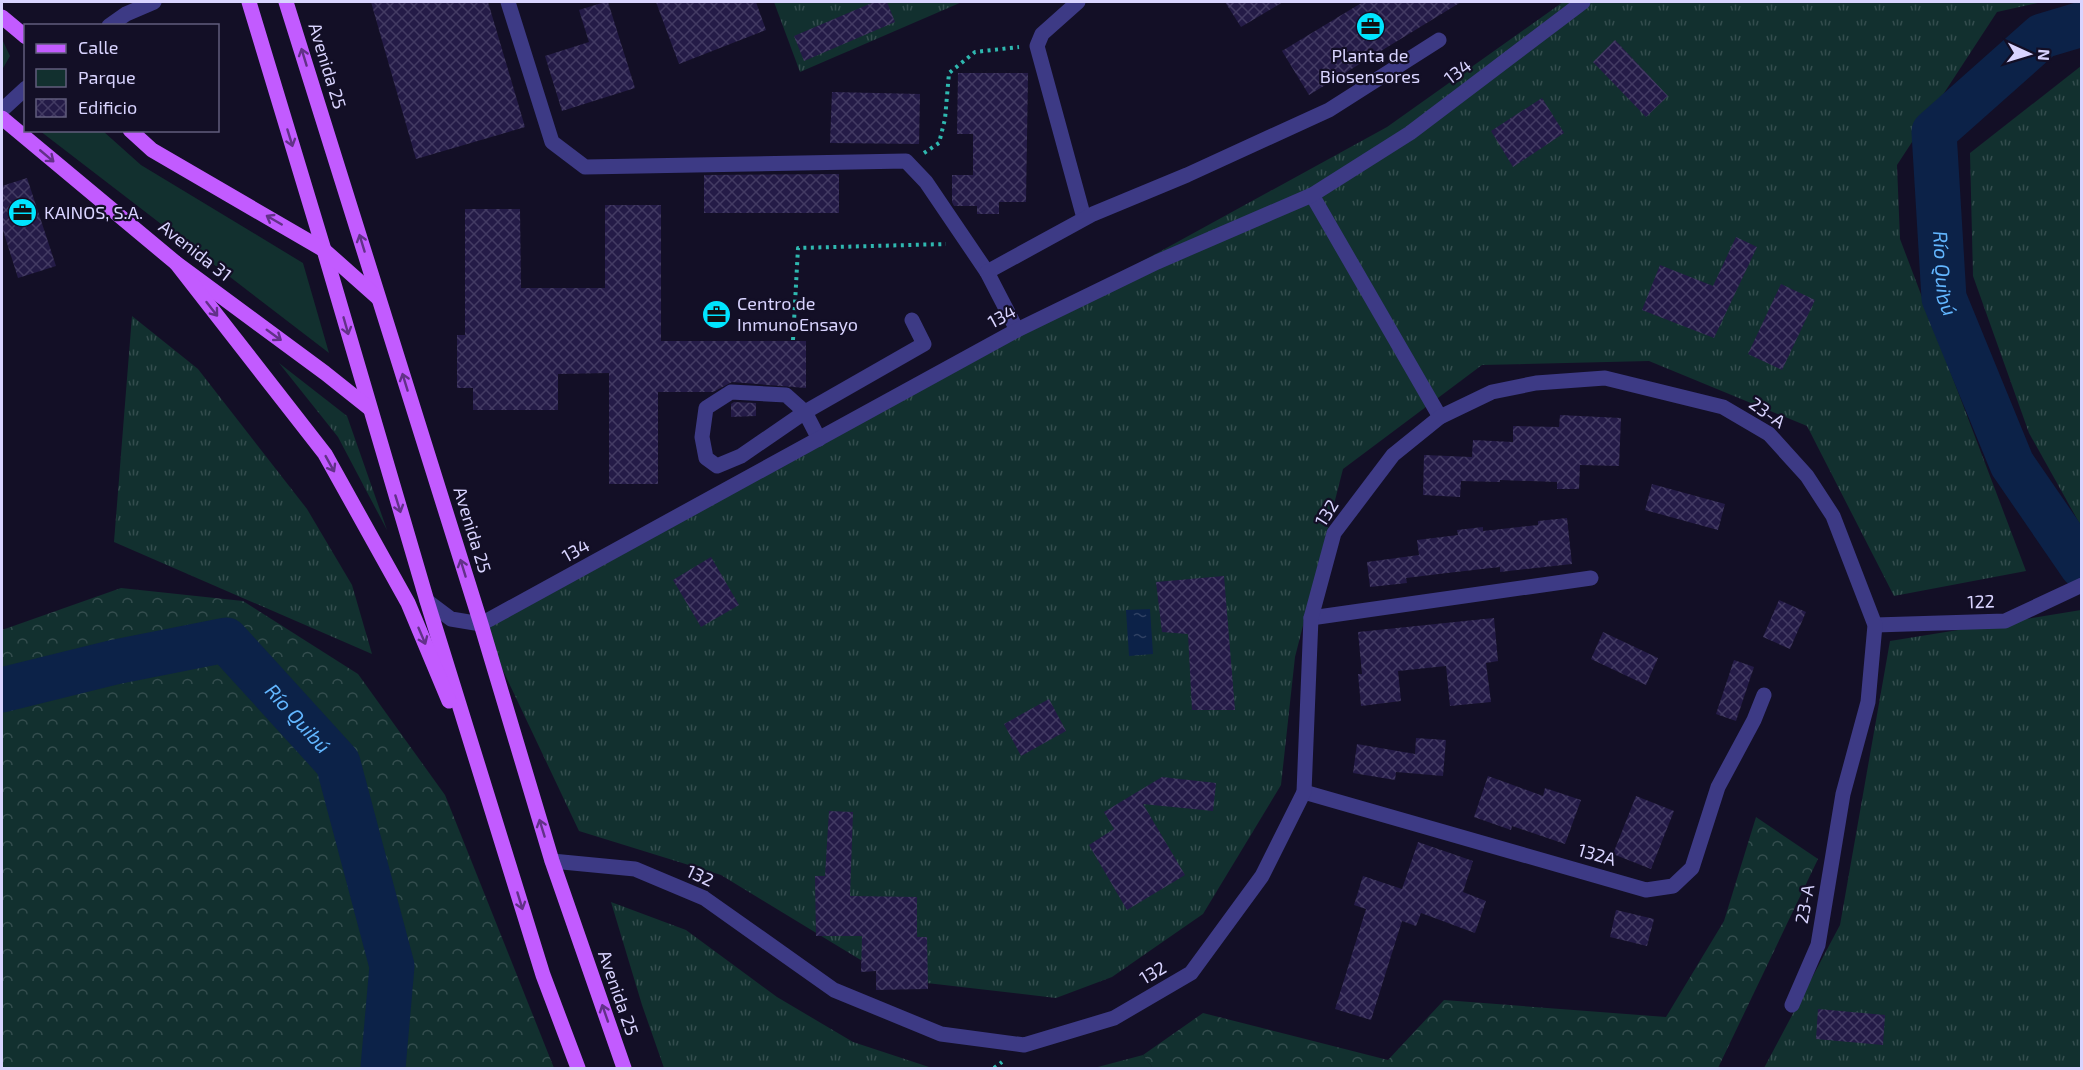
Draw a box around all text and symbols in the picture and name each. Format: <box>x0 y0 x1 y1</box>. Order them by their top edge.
office icon: Planta de Biosensores <box>1354 11 1386 43</box>
street label: Avenida 25 <box>304 20 351 111</box>
legend <box>24 24 219 132</box>
north arrow <box>1999 24 2059 84</box>
text: Calle <box>78 36 119 58</box>
place label: Planta de Biosensores <box>1320 44 1420 87</box>
one-way arrow <box>297 48 308 67</box>
text: N <box>2035 49 2054 62</box>
street label: 134 <box>1439 54 1475 88</box>
text: Parque <box>78 66 136 88</box>
text: Edificio <box>78 96 137 118</box>
one-way arrow <box>285 128 296 147</box>
one-way arrow <box>38 149 54 162</box>
office icon: KAINOS, S.A. <box>7 197 39 229</box>
place label: KAINOS, S.A. <box>44 201 143 223</box>
one-way arrow <box>265 214 282 226</box>
street label: Avenida 31 <box>155 215 236 285</box>
water label: Río Quibú <box>1929 230 1963 319</box>
one-way arrow <box>355 234 366 253</box>
place label: Centro de InmunoEnsayo <box>737 292 858 335</box>
office icon: Centro de InmunoEnsayo <box>700 298 732 330</box>
street label: 134 <box>984 300 1019 332</box>
one-way arrow <box>206 301 219 317</box>
one-way arrow <box>341 316 352 335</box>
one-way arrow <box>266 329 282 342</box>
one-way arrow <box>399 373 410 392</box>
street label: 23-A <box>1745 392 1791 433</box>
one-way arrow <box>325 456 337 473</box>
street label: Avenida 25 <box>449 484 496 575</box>
one-way arrow <box>393 494 404 513</box>
street label: 132 <box>1310 495 1343 530</box>
street label: 134 <box>558 534 593 567</box>
one-way arrow <box>457 559 468 578</box>
street label: 122 <box>1967 590 1995 612</box>
one-way arrow <box>417 627 428 645</box>
water label: Río Quibú <box>261 678 336 758</box>
one-way arrow <box>536 819 547 838</box>
street label: 132A <box>1576 838 1620 870</box>
street label: 132 <box>683 859 717 891</box>
street label: 23-A <box>1790 882 1818 925</box>
one-way arrow <box>515 891 526 910</box>
street label: Avenida 25 <box>594 947 644 1038</box>
street label: 132 <box>1135 956 1170 988</box>
one-way arrow <box>598 1004 609 1023</box>

